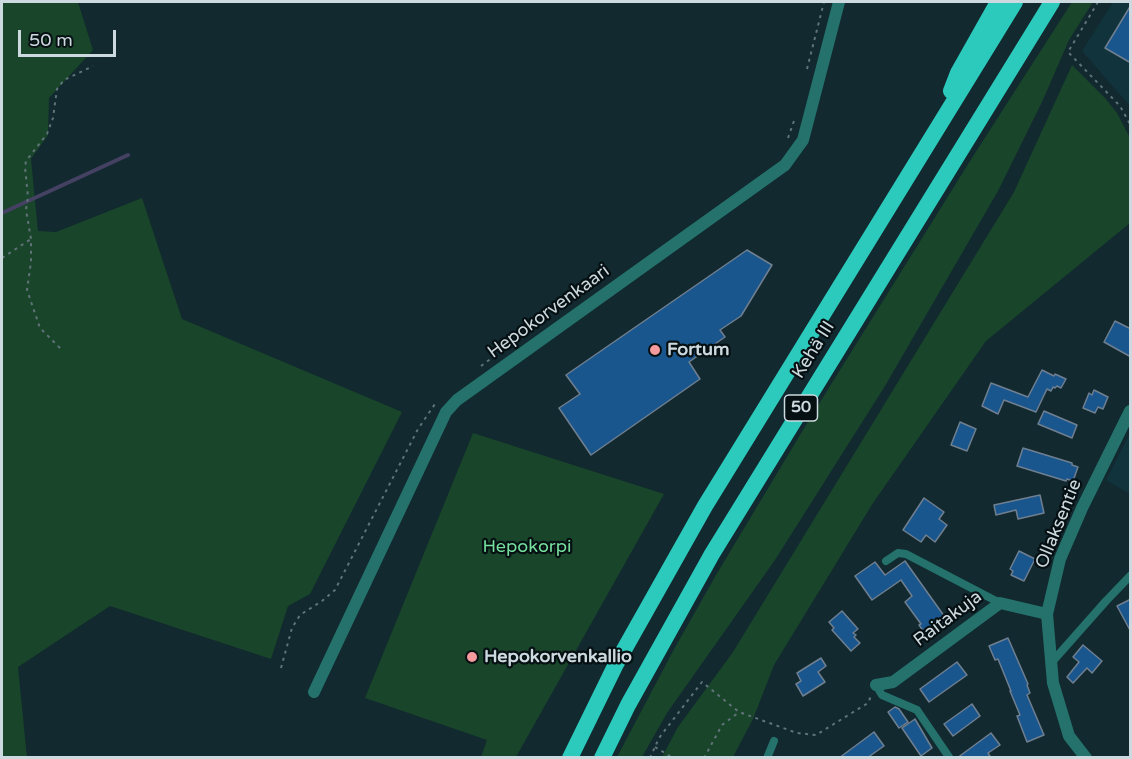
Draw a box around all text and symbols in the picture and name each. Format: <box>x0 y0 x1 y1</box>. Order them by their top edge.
scale bar <box>21 18 118 56</box>
text: 50 m <box>29 29 73 51</box>
street label: Hepokorvenkaari <box>484 261 614 363</box>
street label: Kehä III <box>788 317 840 383</box>
place label: Fortum <box>667 339 729 361</box>
marker: Fortum <box>648 343 662 357</box>
road number: 50 <box>784 395 818 421</box>
street label: Ollaksentie <box>1031 476 1087 572</box>
park label: Hepokorpi <box>482 536 572 558</box>
street label: Raitakuja <box>910 586 986 652</box>
place label: Hepokorvenkallio <box>484 646 632 668</box>
marker: Hepokorvenkallio <box>465 650 479 664</box>

